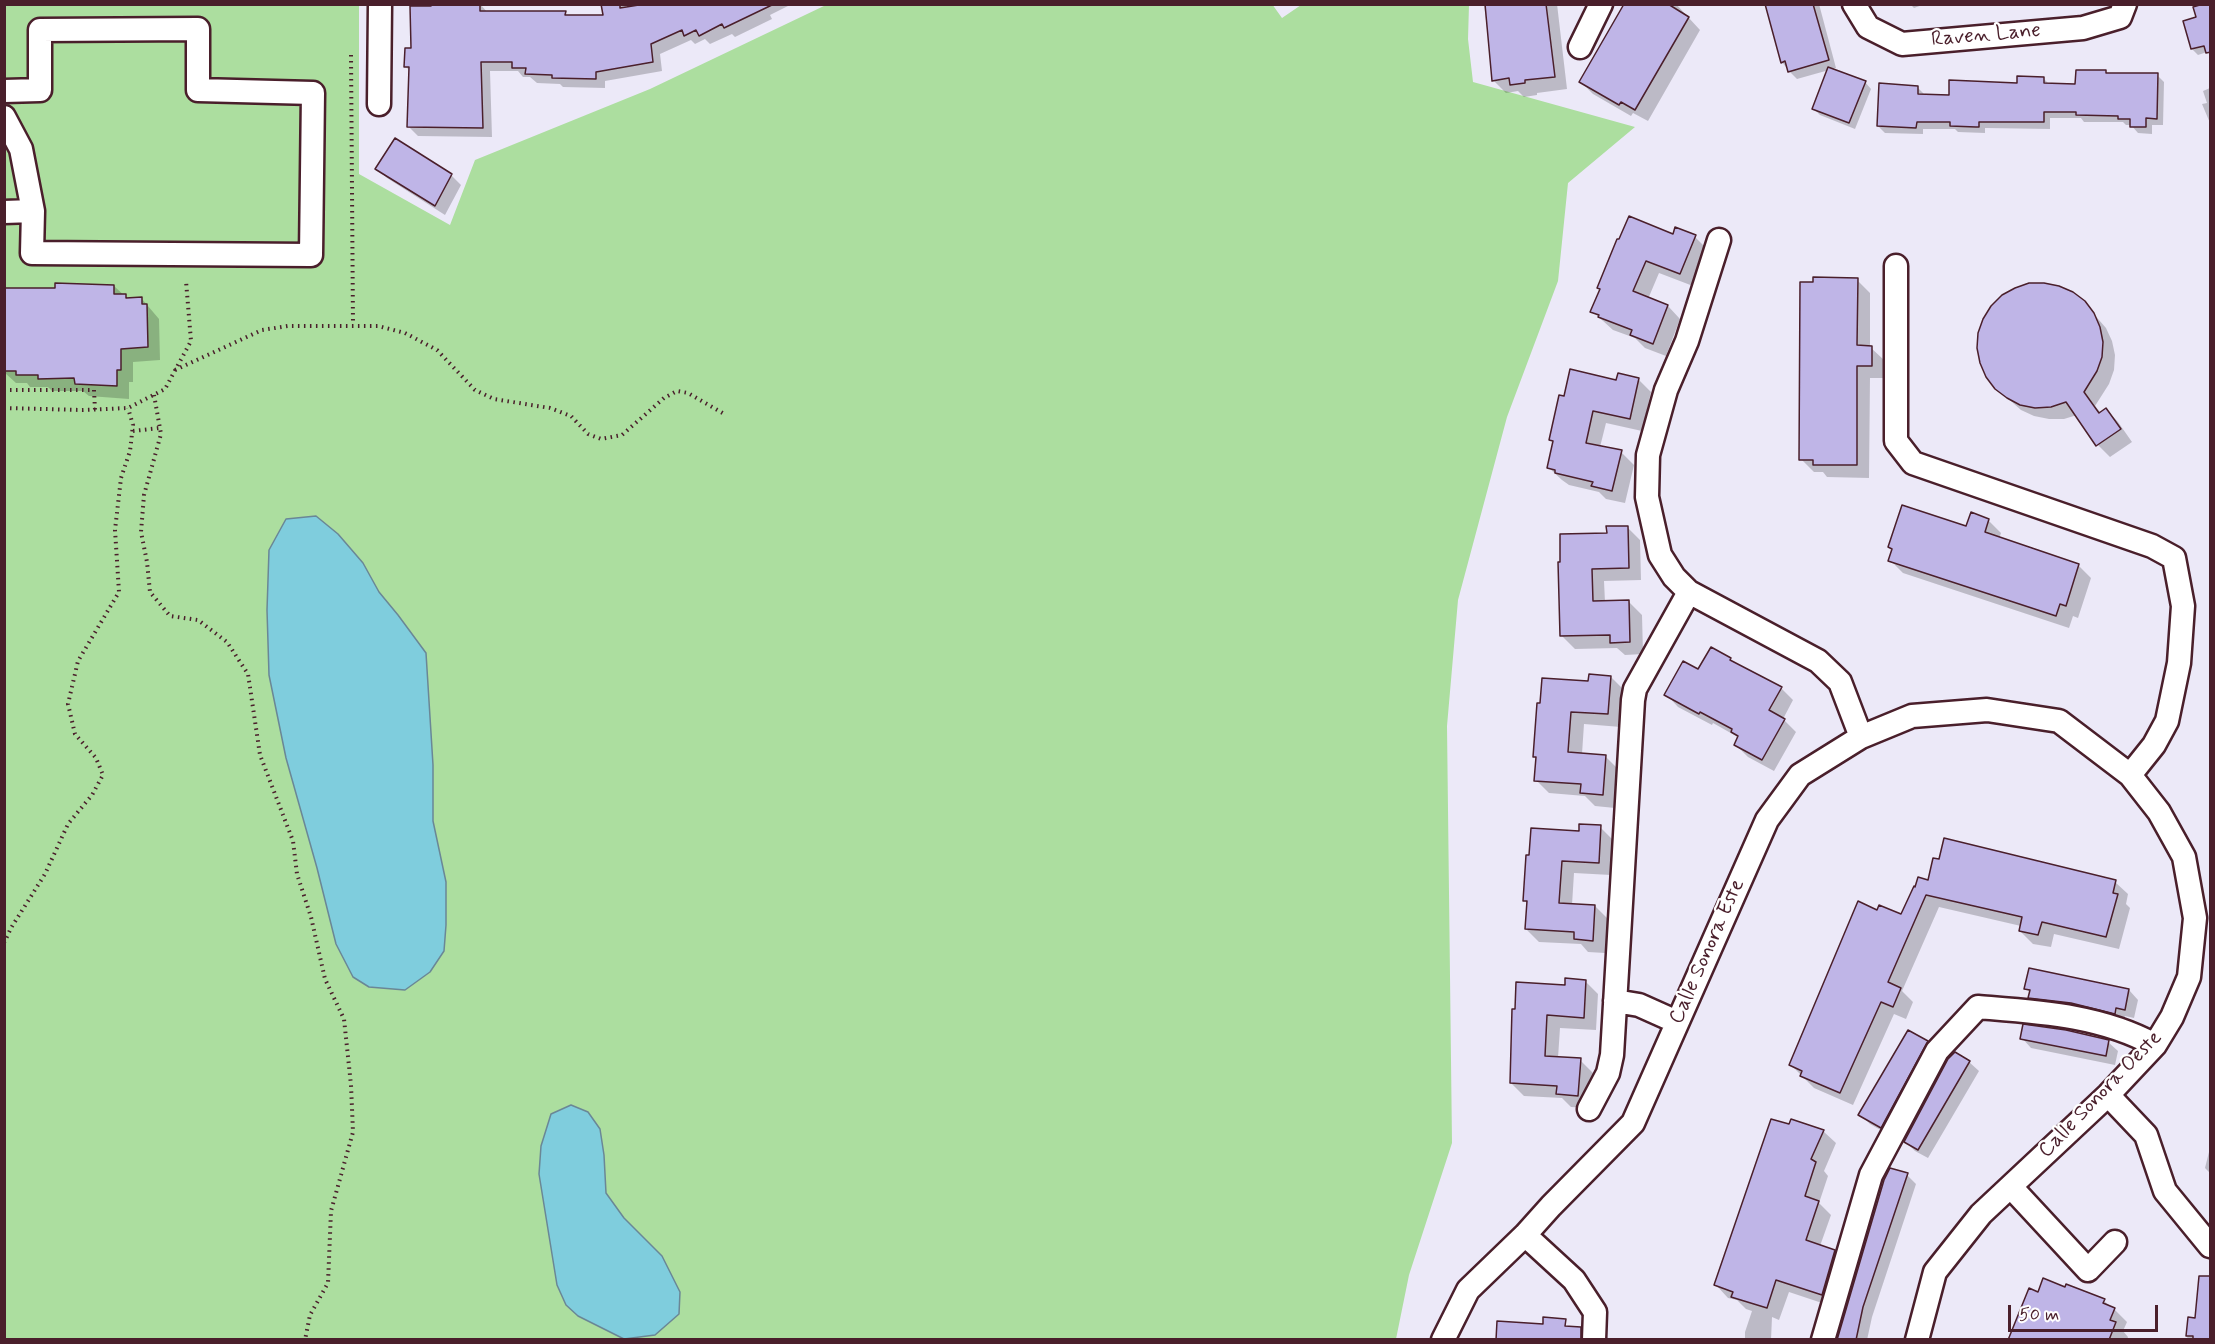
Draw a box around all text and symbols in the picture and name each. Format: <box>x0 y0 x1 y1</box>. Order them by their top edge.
street label: Raven Lane <box>1930 19 2042 53</box>
street label: Calle Sonora Este <box>1665 876 1751 1028</box>
street label: Calle Sonora Oeste <box>2034 1026 2168 1164</box>
scale bar <box>2011 1293 2161 1331</box>
text: 50 m <box>2019 1303 2059 1327</box>

